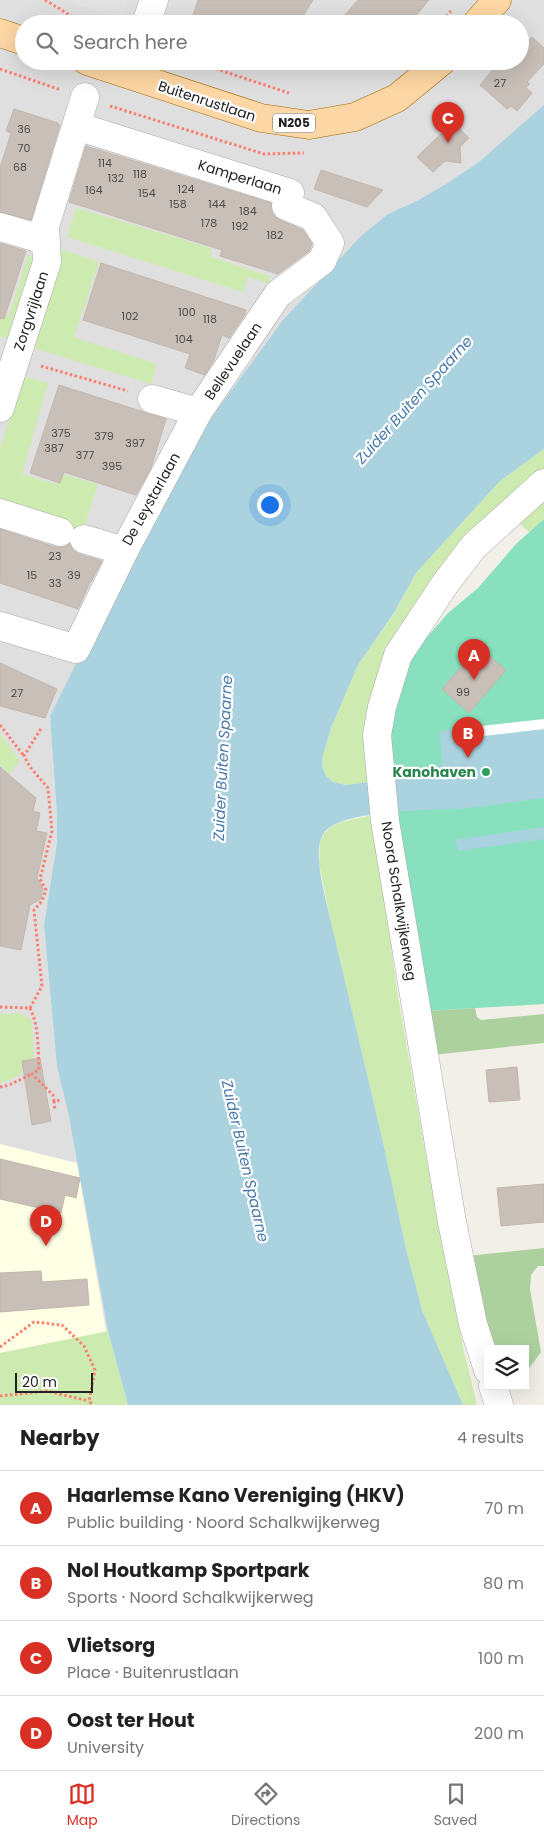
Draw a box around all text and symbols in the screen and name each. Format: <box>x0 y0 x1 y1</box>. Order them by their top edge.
search box <box>15 15 529 70</box>
icon: search <box>33 29 61 57</box>
text: Search here <box>73 29 187 56</box>
house number: 27 <box>494 75 506 91</box>
street label: Buitenrustlaan <box>156 76 258 126</box>
pin: C <box>432 102 464 143</box>
road number: N205 <box>273 114 315 132</box>
house number: 36 <box>17 121 31 137</box>
house number: 70 <box>18 140 31 156</box>
house number: 114 <box>98 155 112 171</box>
street label: Kamperlaan <box>195 155 285 199</box>
house number: 68 <box>13 159 27 175</box>
house number: 118 <box>133 166 147 182</box>
house number: 132 <box>108 170 124 186</box>
house number: 124 <box>178 181 194 197</box>
house number: 164 <box>85 182 103 198</box>
house number: 154 <box>138 185 156 201</box>
house number: 158 <box>169 196 187 212</box>
house number: 144 <box>208 196 226 212</box>
house number: 184 <box>239 203 257 219</box>
house number: 178 <box>201 215 217 231</box>
house number: 192 <box>232 218 248 234</box>
house number: 182 <box>267 227 283 243</box>
street label: Zorgvrijlaan <box>9 269 53 353</box>
house number: 100 <box>178 304 196 320</box>
house number: 102 <box>122 308 138 324</box>
house number: 118 <box>203 311 217 327</box>
street label: Bellevuelaan <box>200 318 266 404</box>
house number: 104 <box>175 331 193 347</box>
water label: Zuider Buiten Spaarne <box>350 331 477 469</box>
house number: 375 <box>51 425 71 441</box>
house number: 379 <box>94 428 114 444</box>
house number: 397 <box>125 435 145 451</box>
house number: 387 <box>44 440 64 456</box>
house number: 377 <box>76 447 94 463</box>
street label: De Leystarlaan <box>117 449 185 549</box>
house number: 395 <box>102 458 122 474</box>
your location <box>257 492 283 518</box>
house number: 23 <box>49 548 61 564</box>
house number: 15 <box>27 567 37 583</box>
house number: 39 <box>67 567 81 583</box>
house number: 33 <box>49 575 61 591</box>
pin: A <box>458 639 490 680</box>
water label: Zuider Buiten Spaarne <box>208 675 237 842</box>
house number: 99 <box>456 684 470 700</box>
house number: 27 <box>11 685 23 701</box>
pin: B <box>452 717 484 758</box>
place label: Kanohaven <box>393 762 476 782</box>
marker: Kanohaven <box>480 766 492 778</box>
street label: Noord Schalkwijkerweg <box>377 820 421 982</box>
water label: Zuider Buiten Spaarne <box>216 1077 274 1244</box>
pin: D <box>30 1205 62 1246</box>
map controls <box>484 1345 529 1390</box>
button: layers <box>484 1345 529 1390</box>
scale bar <box>15 1370 92 1393</box>
text: 20 m <box>22 1372 57 1392</box>
text: Nearby <box>20 1423 100 1452</box>
text: 4 results <box>457 1426 524 1449</box>
text: Haarlemse Kano Vereniging (HKV) <box>67 1482 405 1509</box>
text: A <box>30 1497 42 1520</box>
text: 70 m <box>484 1497 524 1520</box>
text: Public building · Noord Schalkwijkerweg <box>67 1511 380 1534</box>
text: Nol Houtkamp Sportpark <box>67 1557 309 1584</box>
text: B <box>31 1572 41 1595</box>
text: 80 m <box>483 1572 524 1595</box>
text: Sports · Noord Schalkwijkerweg <box>67 1586 314 1609</box>
text: Vlietsorg <box>67 1632 155 1659</box>
text: C <box>30 1647 42 1670</box>
text: 100 m <box>478 1647 524 1670</box>
text: Place · Buitenrustlaan <box>67 1661 239 1684</box>
text: Oost ter Hout <box>67 1707 194 1734</box>
text: D <box>30 1722 42 1745</box>
text: 200 m <box>474 1722 524 1745</box>
text: University <box>67 1736 144 1759</box>
tab: Map <box>67 1780 98 1831</box>
tab: Directions <box>231 1780 300 1831</box>
tab: Saved <box>434 1780 477 1831</box>

